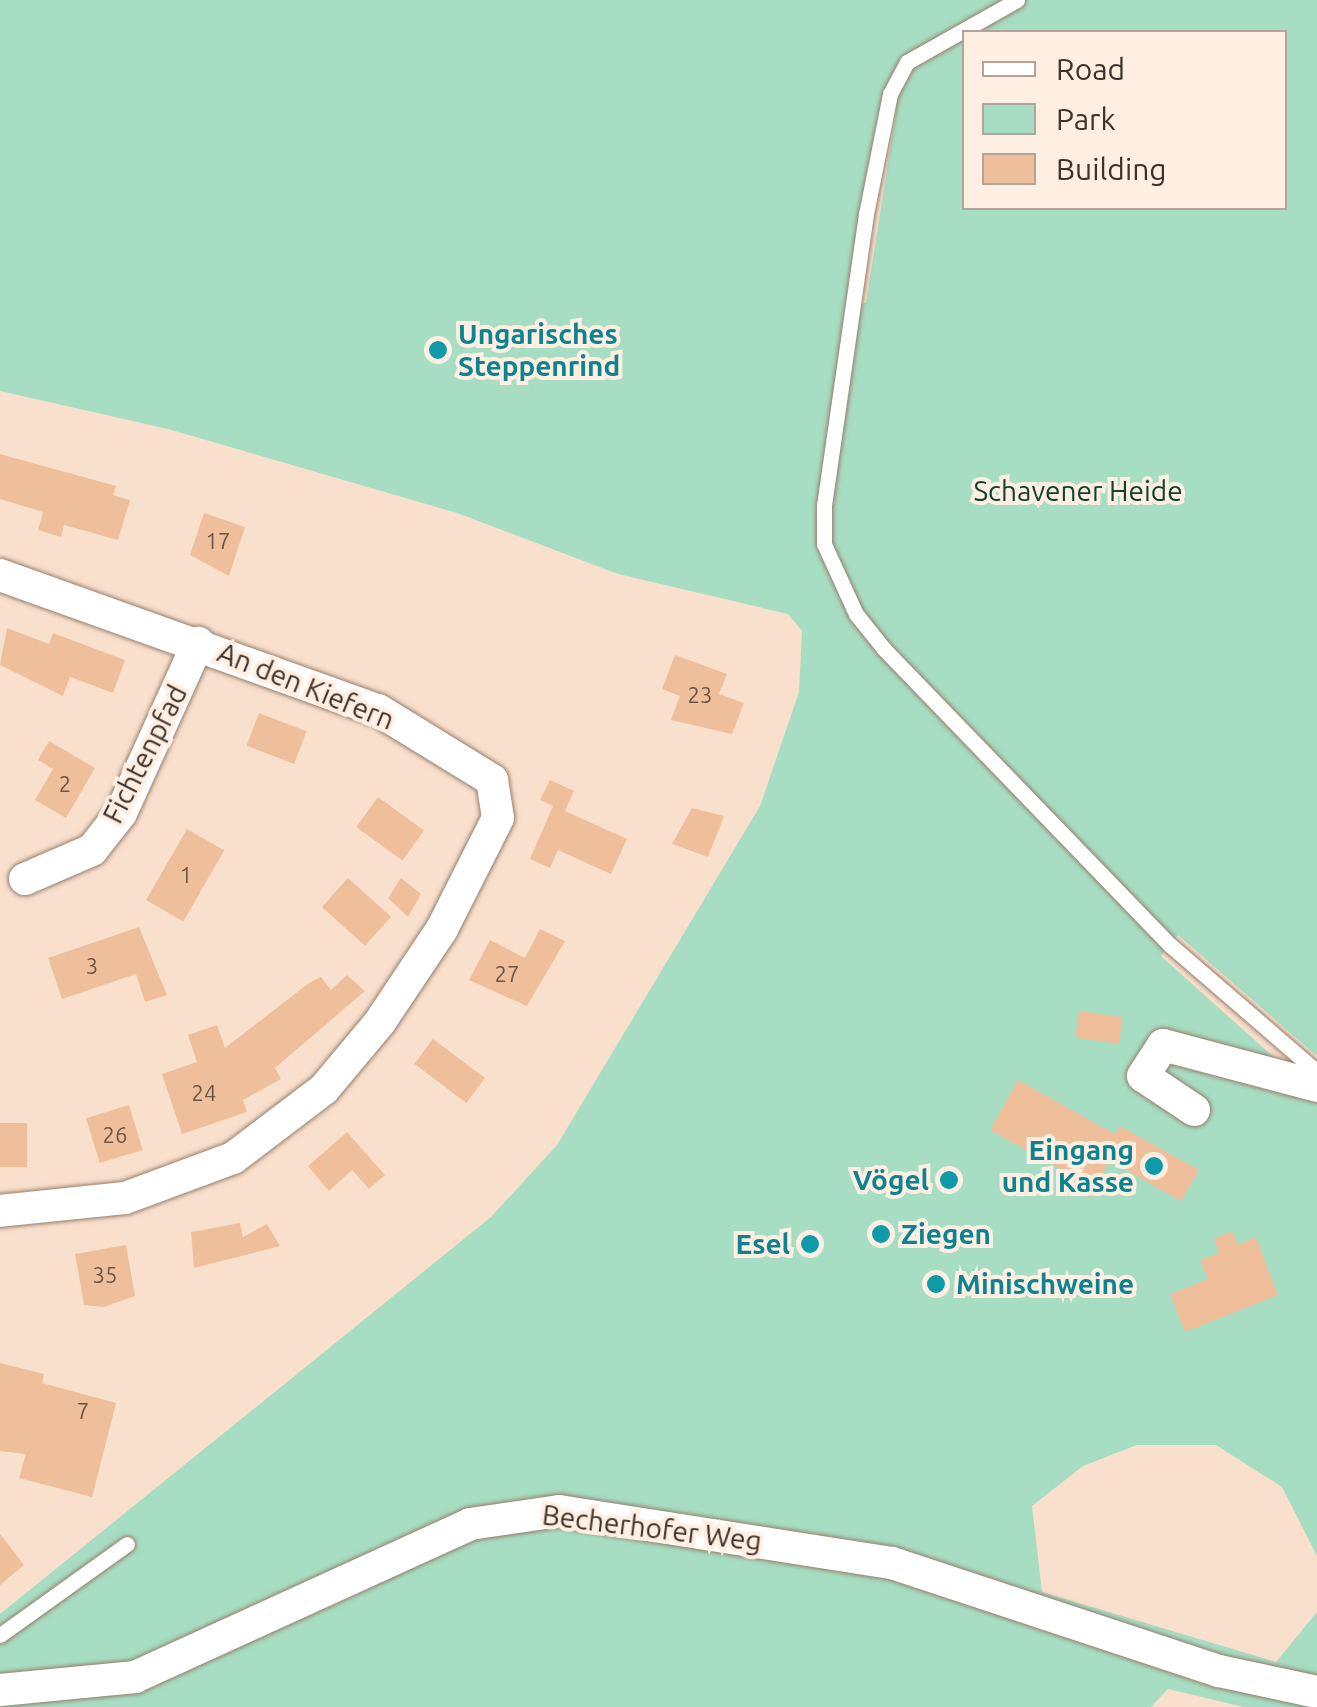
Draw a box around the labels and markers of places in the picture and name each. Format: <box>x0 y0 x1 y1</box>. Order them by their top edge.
place label: Ungarisches Steppenrind <box>458 317 620 383</box>
marker: Ungarisches Steppenrind <box>427 339 449 361</box>
place label: Eingang und Kasse <box>1002 1133 1134 1199</box>
marker: Eingang und Kasse <box>1143 1155 1165 1177</box>
place label: Vögel <box>853 1163 929 1197</box>
marker: Vögel <box>938 1169 960 1191</box>
place label: Ziegen <box>901 1217 991 1251</box>
marker: Ziegen <box>870 1223 892 1245</box>
place label: Esel <box>736 1227 790 1261</box>
marker: Esel <box>799 1233 821 1255</box>
place label: Minischweine <box>956 1267 1134 1301</box>
marker: Minischweine <box>925 1273 947 1295</box>

